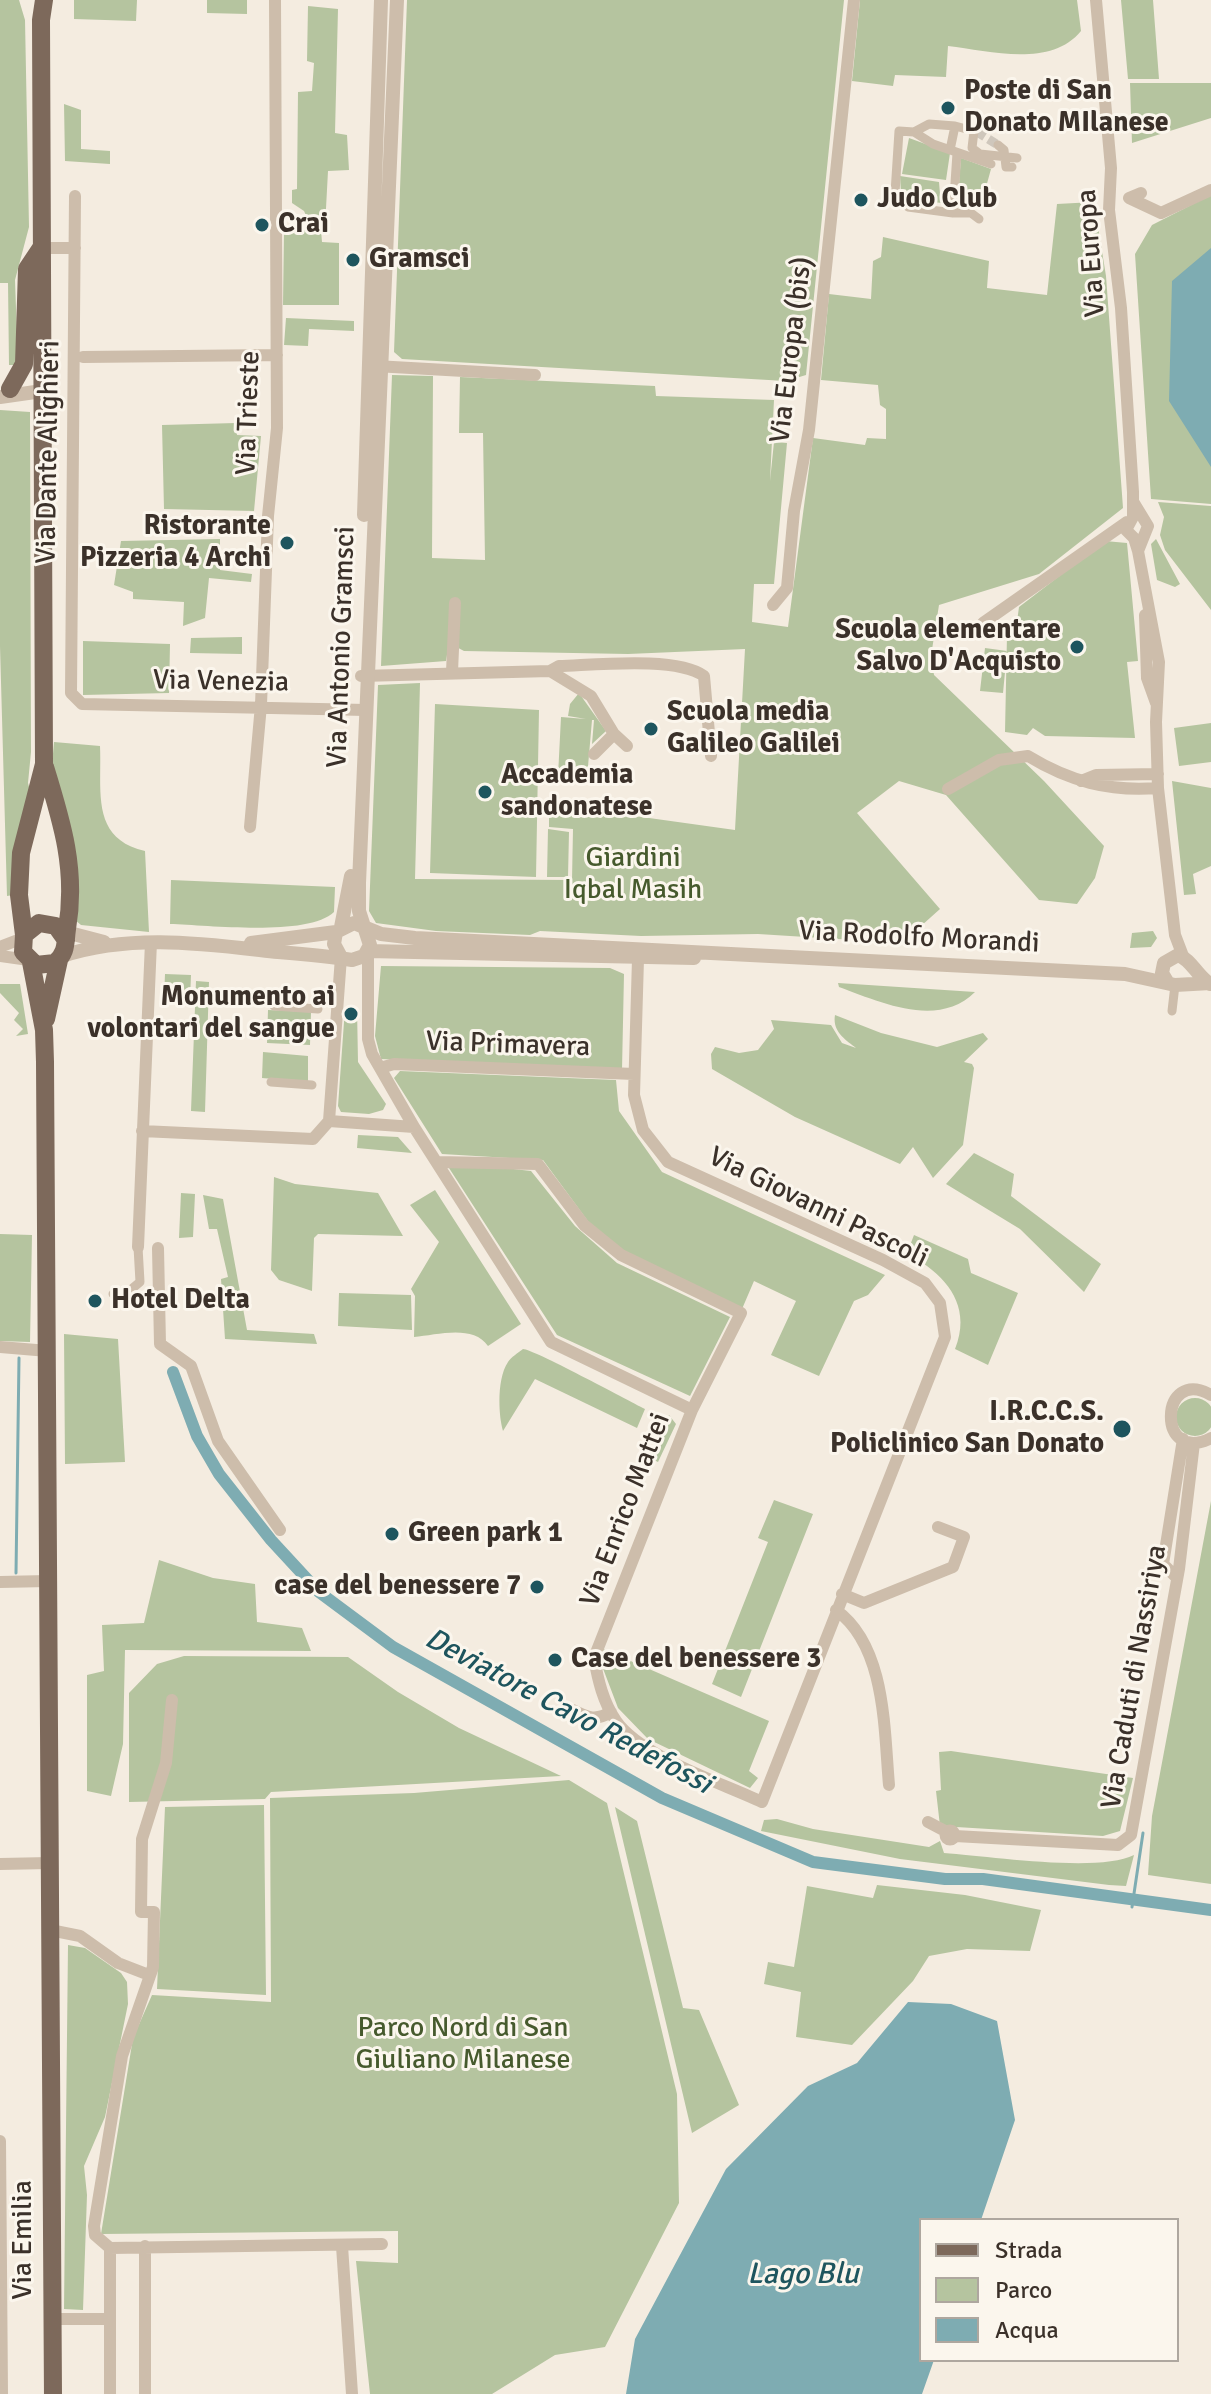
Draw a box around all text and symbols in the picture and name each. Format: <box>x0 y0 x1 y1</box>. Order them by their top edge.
place label: Poste di San Donato MIlanese <box>964 75 1169 141</box>
marker: Poste di San Donato MIlanese <box>939 99 957 117</box>
place label: Judo Club <box>877 183 997 217</box>
street label: Via Europa <box>1071 188 1113 318</box>
marker: Judo Club <box>852 191 870 209</box>
place label: Crai <box>278 208 329 242</box>
marker: Crai <box>253 216 271 234</box>
place label: Gramsci <box>369 243 469 277</box>
marker: Gramsci <box>344 251 362 269</box>
street label: Via Europa (bis) <box>764 255 820 445</box>
street label: Via Dante Alighieri <box>30 340 68 564</box>
street label: Via Trieste <box>230 350 268 476</box>
place label: Ristorante Pizzeria 4 Archi <box>80 510 271 576</box>
street label: Via Antonio Gramsci <box>321 525 363 769</box>
marker: Ristorante Pizzeria 4 Archi <box>278 534 296 552</box>
place label: Scuola elementare Salvo D'Acquisto <box>835 614 1061 680</box>
marker: Scuola elementare Salvo D'Acquisto <box>1068 638 1086 656</box>
street label: Via Venezia <box>153 664 289 700</box>
place label: Scuola media Galileo Galilei <box>667 696 840 762</box>
marker: Scuola media Galileo Galilei <box>642 720 660 738</box>
place label: Accademia sandonatese <box>501 759 653 825</box>
marker: Accademia sandonatese <box>476 783 494 801</box>
park label: Giardini Iqbal Masih <box>564 842 702 908</box>
street label: Via Rodolfo Morandi <box>798 915 1040 961</box>
place label: Monumento ai volontari del sangue <box>88 981 335 1047</box>
marker: Monumento ai volontari del sangue <box>342 1005 360 1023</box>
street label: Via Primavera <box>425 1025 591 1065</box>
street label: Via Giovanni Pascoli <box>703 1140 933 1276</box>
place label: Hotel Delta <box>111 1284 250 1318</box>
marker: Hotel Delta <box>86 1292 104 1310</box>
place label: I.R.C.C.S. Policlinico San Donato <box>830 1396 1104 1462</box>
street label: Via Enrico Mattei <box>574 1408 678 1612</box>
marker: I.R.C.C.S. Policlinico San Donato <box>1111 1418 1133 1440</box>
place label: Green park 1 <box>408 1517 563 1551</box>
marker: Green park 1 <box>383 1525 401 1543</box>
street label: Via Caduti di Nassiriya <box>1095 1542 1175 1812</box>
place label: case del benessere 7 <box>274 1570 521 1604</box>
marker: case del benessere 7 <box>528 1578 546 1596</box>
water label: Deviatore Cavo Redefossi <box>418 1621 718 1803</box>
place label: Case del benessere 3 <box>571 1643 821 1677</box>
marker: Case del benessere 3 <box>546 1651 564 1669</box>
park label: Parco Nord di San Giuliano Milanese <box>356 2012 570 2078</box>
street label: Via Emilia <box>7 2180 41 2300</box>
legend <box>919 2218 1179 2362</box>
text: Strada <box>995 2235 1062 2265</box>
water label: Lago Blu <box>747 2257 859 2293</box>
text: Parco <box>995 2275 1052 2305</box>
text: Acqua <box>995 2315 1059 2345</box>

